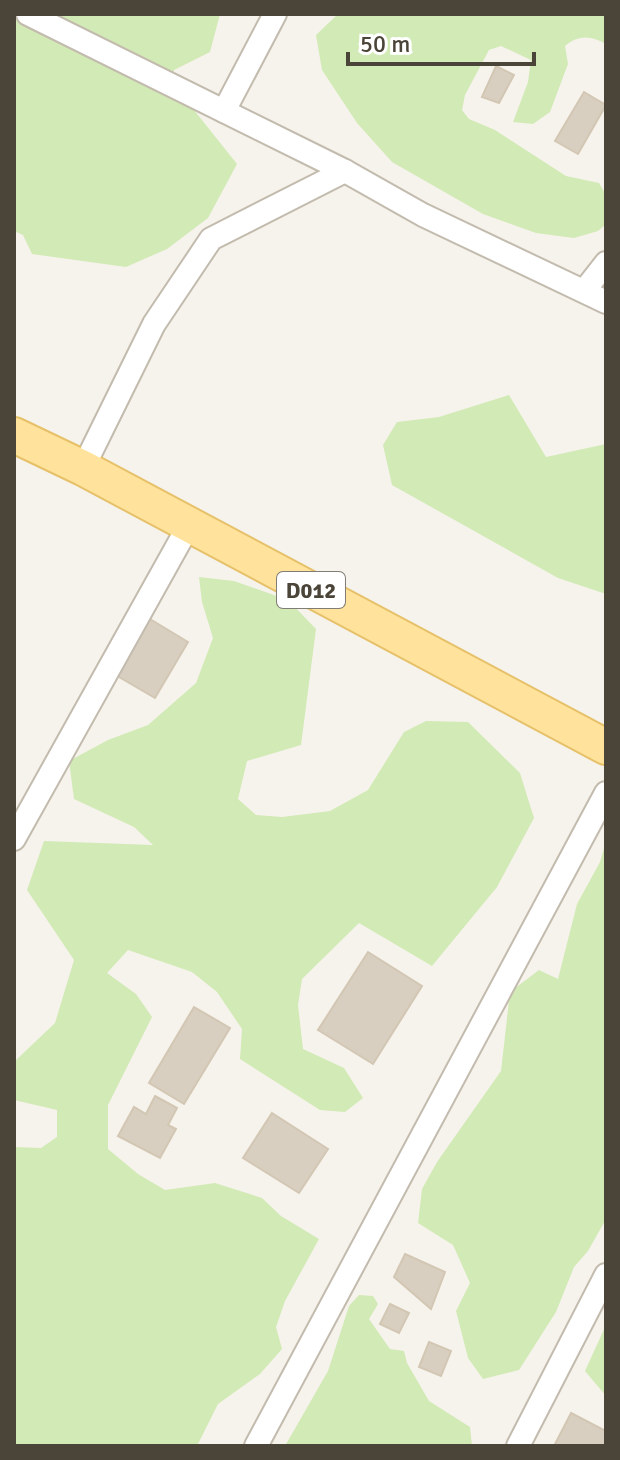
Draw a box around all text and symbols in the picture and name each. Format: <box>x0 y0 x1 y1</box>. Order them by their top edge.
scale bar <box>348 16 534 66</box>
text: 50 m <box>360 29 410 59</box>
road number: D012 <box>277 572 345 608</box>

